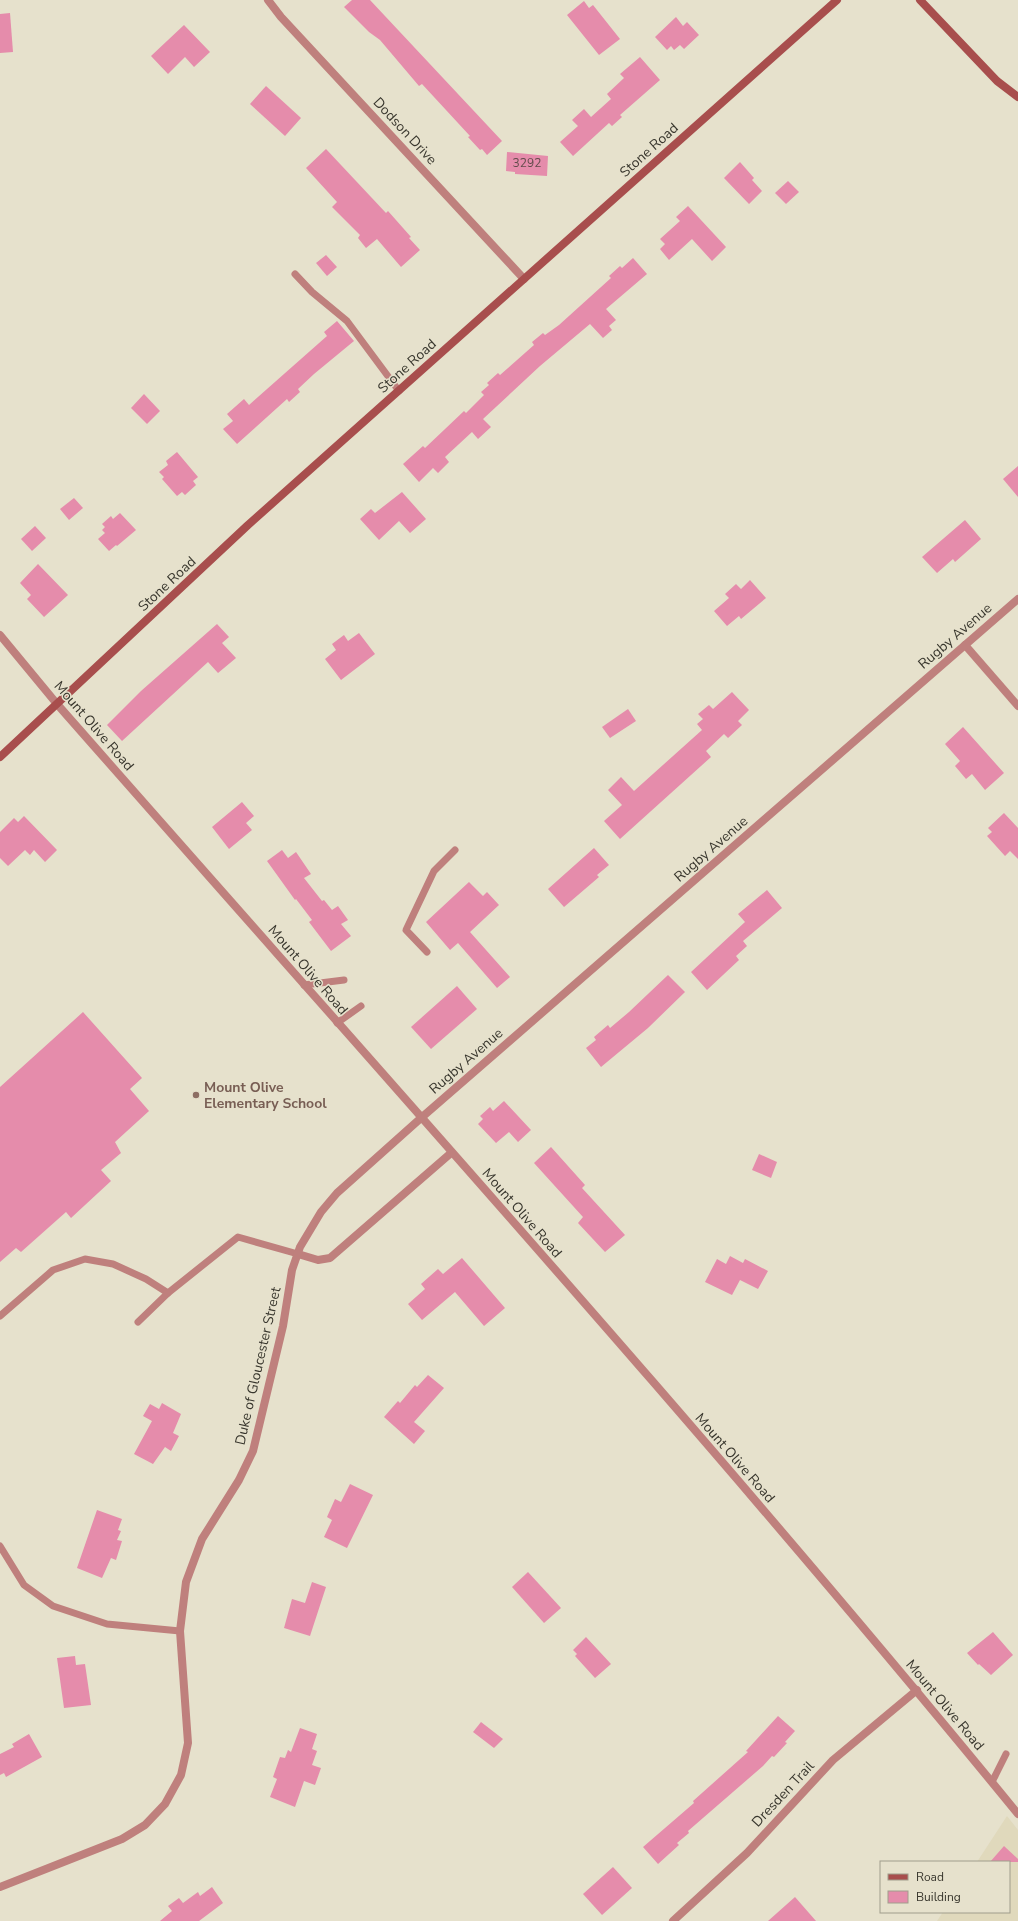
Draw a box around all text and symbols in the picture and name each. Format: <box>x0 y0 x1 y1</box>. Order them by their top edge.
street label: Dodson Drive <box>369 93 441 169</box>
street label: Stone Road <box>616 119 682 181</box>
house number: 3292 <box>513 155 541 171</box>
street label: Stone Road <box>374 335 440 397</box>
street label: Stone Road <box>134 552 200 616</box>
street label: Rugby Avenue <box>914 599 996 673</box>
street label: Mount Olive Road <box>50 677 138 775</box>
street label: Rugby Avenue <box>670 812 752 886</box>
street label: Mount Olive Road <box>264 921 352 1019</box>
street label: Rugby Avenue <box>425 1024 507 1098</box>
place label: Mount Olive Elementary School <box>204 1078 327 1113</box>
marker: Mount Olive Elementary School <box>191 1090 201 1100</box>
street label: Mount Olive Road <box>478 1164 566 1262</box>
street label: Duke of Gloucester Street <box>231 1285 285 1447</box>
street label: Mount Olive Road <box>691 1409 779 1507</box>
street label: Mount Olive Road <box>901 1656 989 1754</box>
street label: Dresden Trail <box>747 1756 819 1831</box>
legend <box>880 1861 1010 1913</box>
text: Road <box>916 1869 944 1885</box>
text: Building <box>916 1889 961 1905</box>

